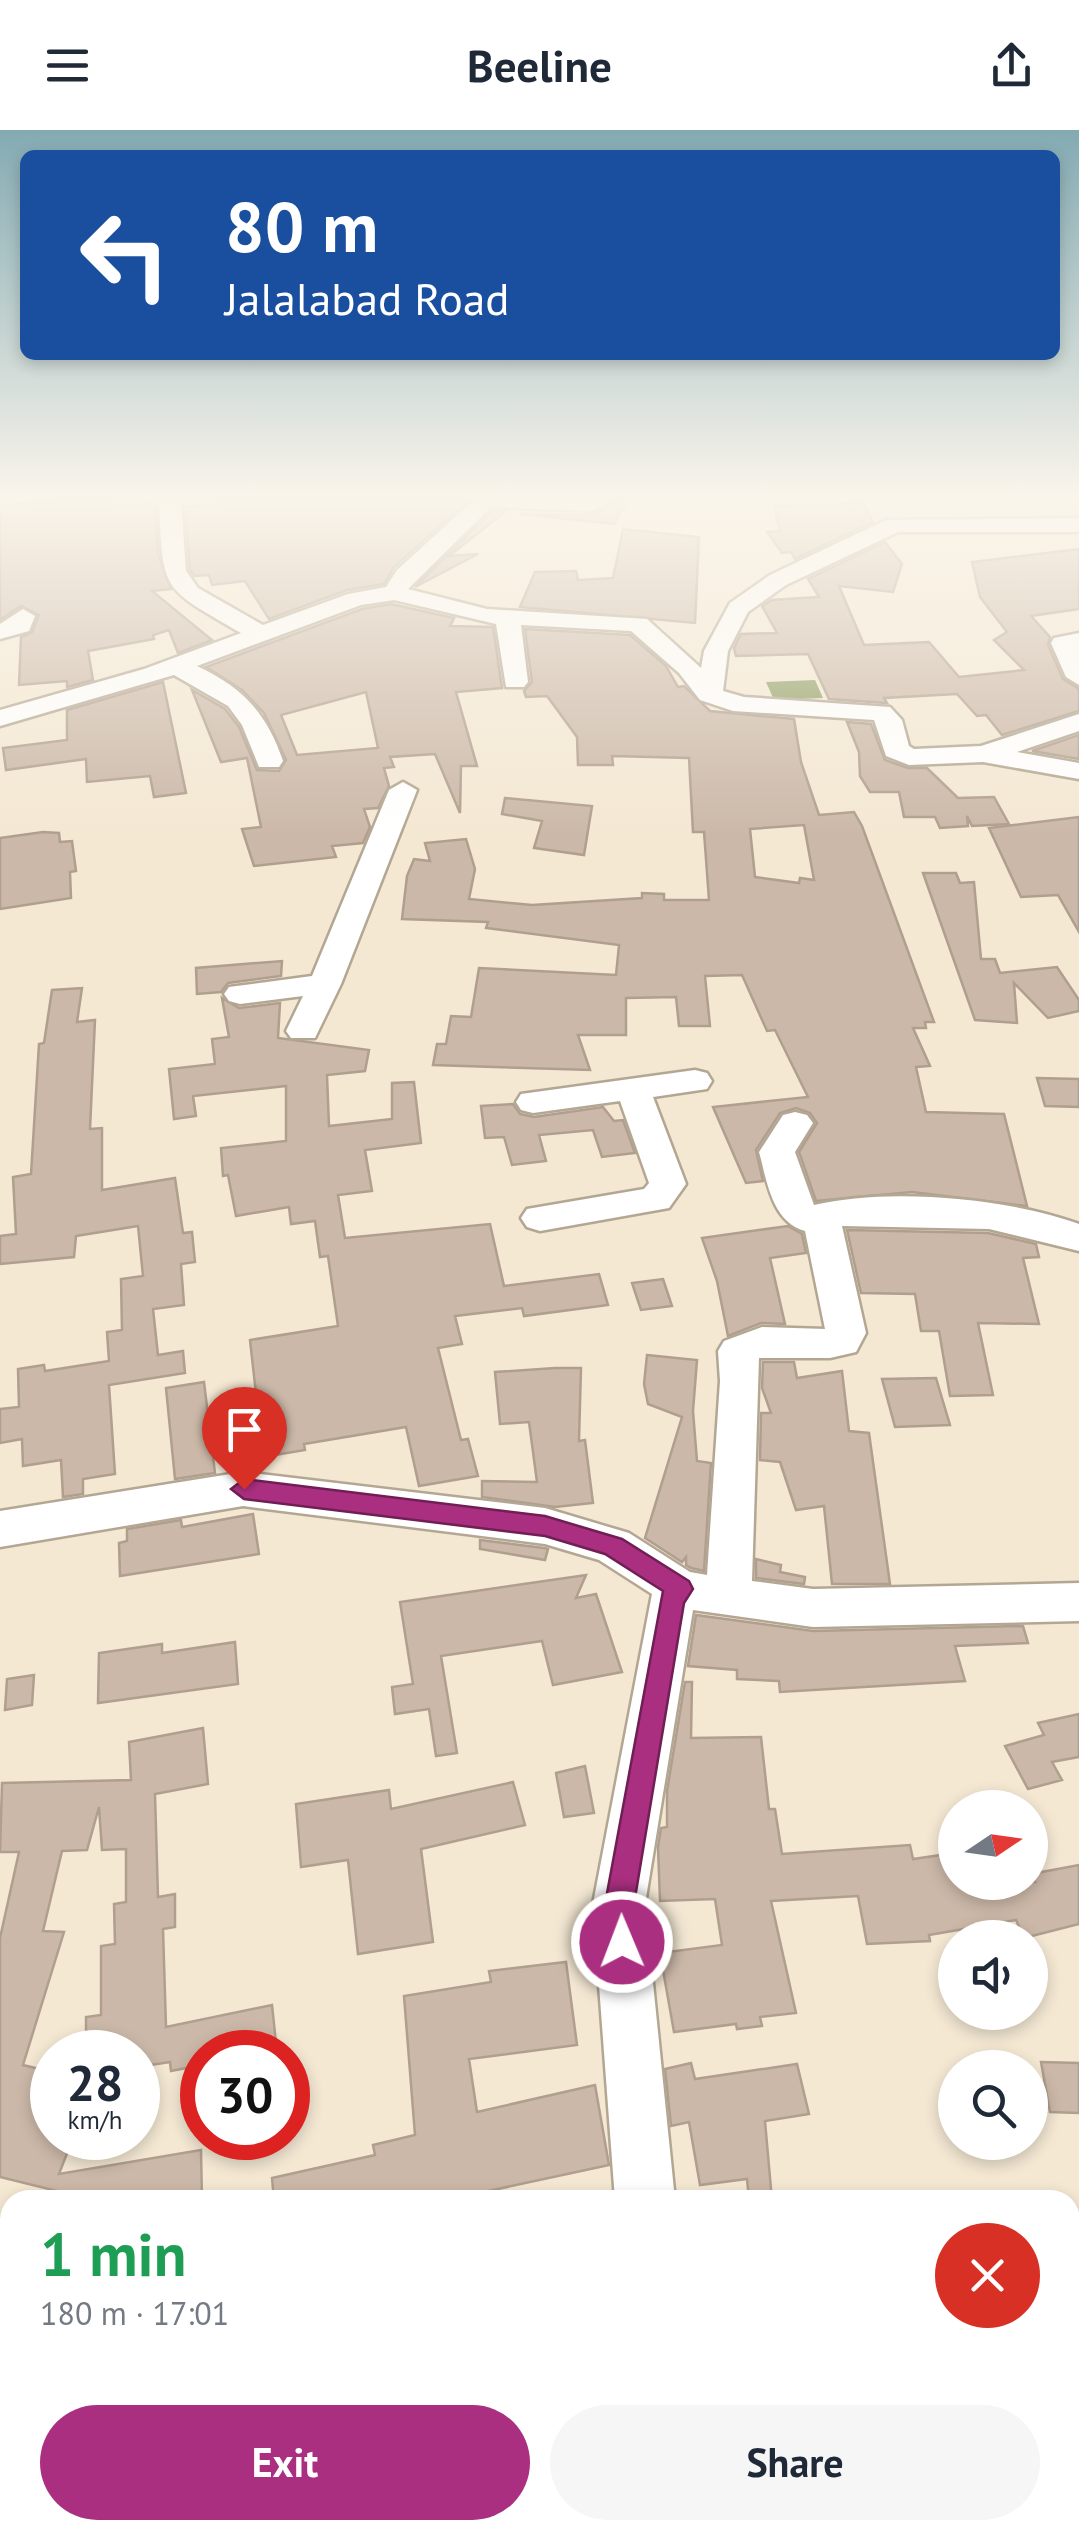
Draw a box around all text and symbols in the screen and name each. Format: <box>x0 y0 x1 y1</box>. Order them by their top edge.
text: Beeline <box>467 36 612 94</box>
icon: menu <box>40 38 95 93</box>
icon: share <box>984 38 1039 93</box>
text: 80 m <box>225 181 378 271</box>
icon: left <box>60 190 190 320</box>
text: Jalalabad Road <box>225 269 509 327</box>
pin <box>202 1387 287 1490</box>
icon: arrive <box>217 1402 272 1457</box>
north arrow <box>938 1790 1048 1900</box>
map controls <box>938 1790 1048 2160</box>
position arrow <box>570 1890 674 1994</box>
button: sound <box>938 1920 1048 2030</box>
speed limit sign: 30 <box>180 2030 310 2160</box>
text: 28 <box>67 2050 123 2115</box>
button: search <box>938 2050 1048 2160</box>
text: km/h <box>68 2104 122 2136</box>
text: 1 min <box>40 2215 186 2293</box>
button: close <box>935 2223 1040 2328</box>
text: 180 m · 17:01 <box>40 2292 229 2334</box>
button: Exit <box>40 2405 530 2520</box>
button: Share <box>550 2405 1040 2520</box>

